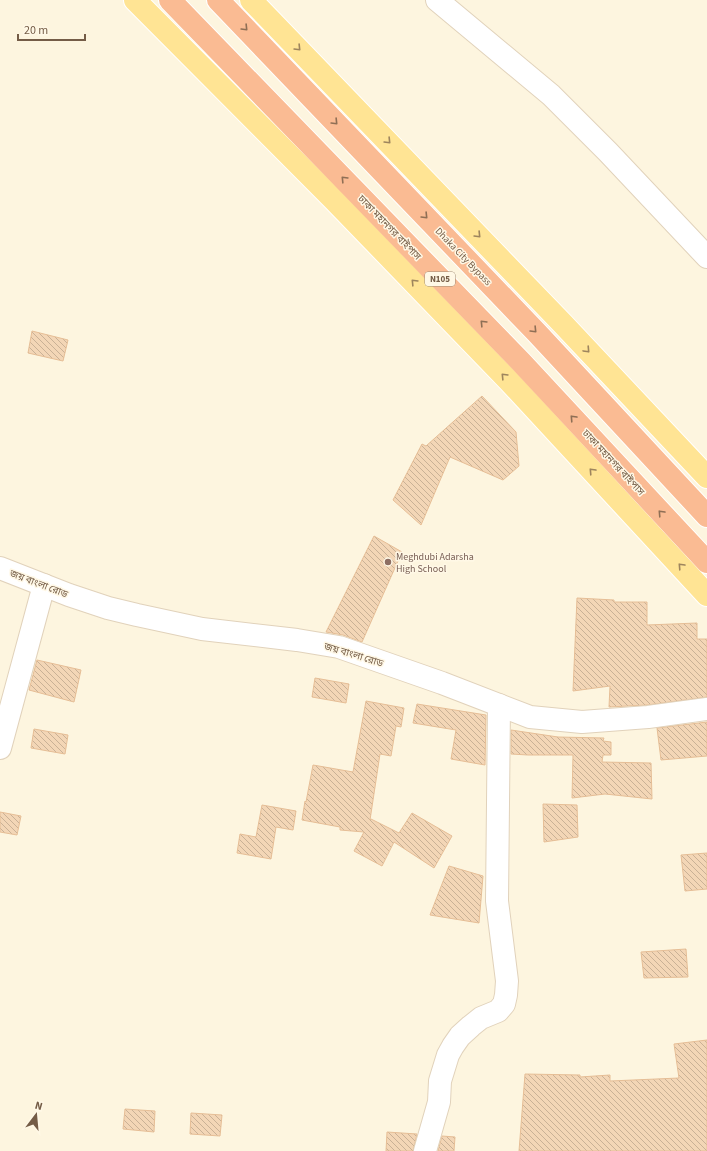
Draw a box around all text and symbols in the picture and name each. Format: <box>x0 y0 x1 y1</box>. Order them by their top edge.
scale bar <box>18 16 85 42</box>
text: 20 m <box>24 22 48 39</box>
one-way arrow <box>240 23 248 31</box>
one-way arrow <box>293 43 301 51</box>
one-way arrow <box>330 117 338 125</box>
one-way arrow <box>383 136 391 144</box>
one-way arrow <box>342 176 349 184</box>
street label: ঢাকা মহানগর বাইপাস <box>354 191 425 264</box>
one-way arrow <box>420 211 428 219</box>
street label: Dhaka City Bypass <box>432 224 495 289</box>
one-way arrow <box>473 230 481 238</box>
road number: N105 <box>425 272 455 286</box>
one-way arrow <box>411 279 418 287</box>
one-way arrow <box>481 320 488 328</box>
one-way arrow <box>529 325 537 333</box>
one-way arrow <box>582 345 590 353</box>
one-way arrow <box>502 373 509 380</box>
one-way arrow <box>570 415 577 423</box>
street label: ঢাকা মহানগর বাইপাস <box>578 426 648 499</box>
one-way arrow <box>590 468 597 476</box>
one-way arrow <box>659 510 666 518</box>
place label: Meghdubi Adarsha High School <box>396 550 474 576</box>
marker: Meghdubi Adarsha High School <box>383 557 393 567</box>
one-way arrow <box>678 563 685 571</box>
street label: জয় বাংলা রোড <box>7 566 71 602</box>
street label: জয় বাংলা রোড <box>321 639 386 671</box>
north arrow <box>16 1095 56 1135</box>
text: N <box>33 1098 44 1114</box>

